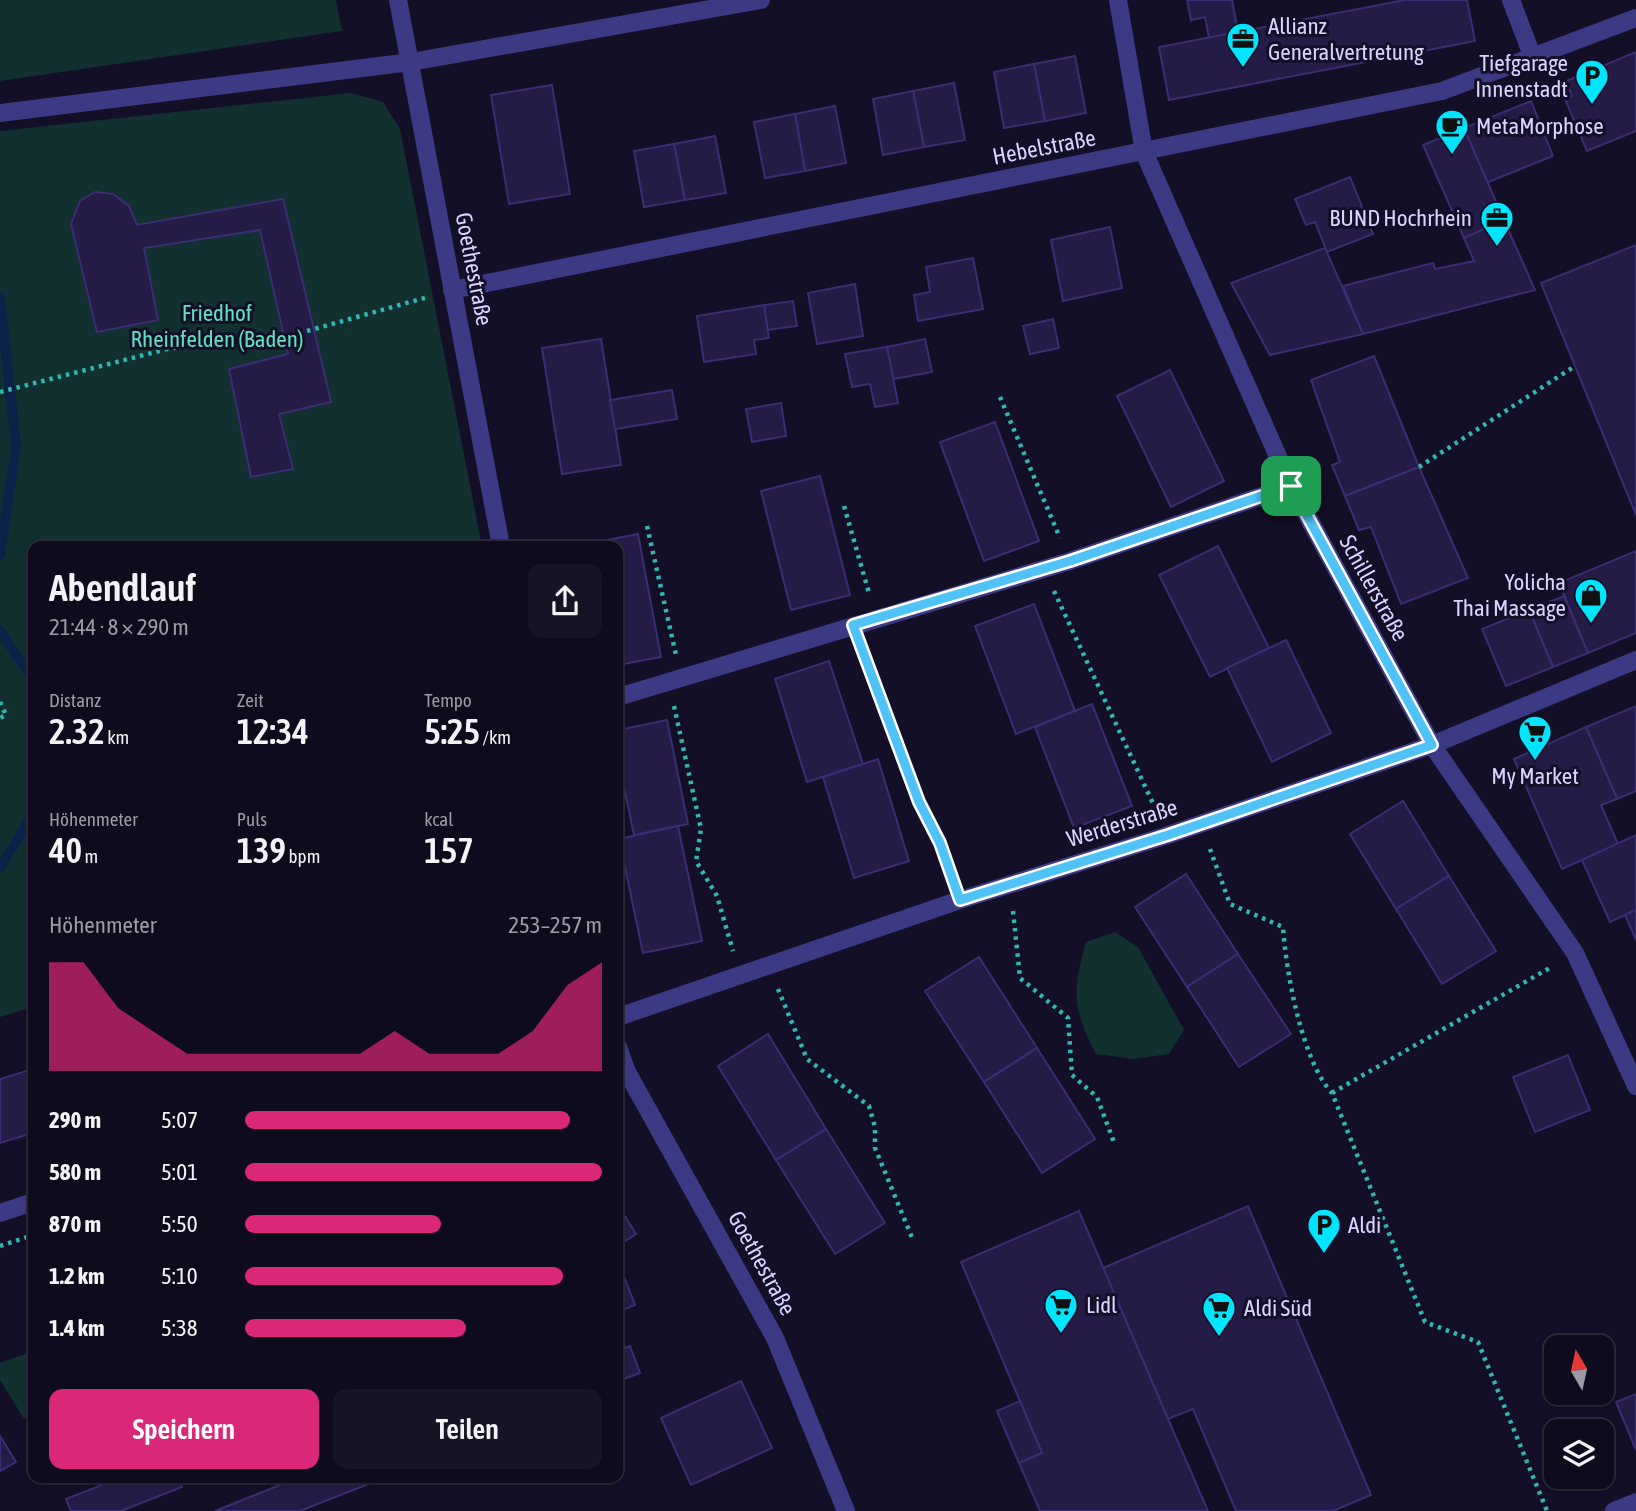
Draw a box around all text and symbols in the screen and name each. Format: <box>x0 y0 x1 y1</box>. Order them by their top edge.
place label: Allianz Generalvertretung <box>1268 13 1424 65</box>
office icon: Allianz Generalvertretung <box>1224 20 1262 69</box>
place label: Tiefgarage Innenstadt <box>1475 50 1568 102</box>
parking icon: Tiefgarage Innenstadt <box>1573 57 1611 106</box>
cafe icon: MetaMorphose <box>1433 107 1471 156</box>
place label: MetaMorphose <box>1476 113 1604 139</box>
street label: Hebelstraße <box>990 124 1098 170</box>
office icon: BUND Hochrhein <box>1478 199 1516 248</box>
place label: BUND Hochrhein <box>1329 205 1472 231</box>
street label: Goethestraße <box>450 210 498 328</box>
park label: Friedhof Rheinfelden (Baden) <box>131 300 303 352</box>
pin <box>1261 456 1321 516</box>
icon: arrive <box>1272 467 1310 505</box>
street label: Schillerstraße <box>1334 531 1414 645</box>
button: share <box>528 564 602 638</box>
text: Abendlauf <box>49 566 196 609</box>
place label: Yolicha Thai Massage <box>1453 569 1566 621</box>
shop icon: Yolicha Thai Massage <box>1572 576 1610 625</box>
text: 21:44 · 8 × 290 m <box>49 614 189 640</box>
text: Distanz <box>49 689 101 711</box>
text: Zeit <box>237 689 264 711</box>
text: Tempo <box>424 689 472 711</box>
text: 2.32 <box>49 711 105 751</box>
text: 12:34 <box>237 711 309 751</box>
text: 5:25 <box>424 711 480 751</box>
supermarket icon: My Market <box>1516 713 1554 762</box>
text: km <box>105 726 129 748</box>
text: /km <box>480 726 511 748</box>
place label: My Market <box>1491 763 1579 789</box>
street label: Werderstraße <box>1064 794 1180 852</box>
text: Höhenmeter <box>49 808 138 830</box>
text: Puls <box>237 808 267 830</box>
text: kcal <box>424 808 453 830</box>
text: 40 <box>49 830 82 870</box>
text: 139 <box>237 830 286 870</box>
text: 157 <box>424 830 474 870</box>
text: m <box>82 845 98 867</box>
text: bpm <box>286 845 320 867</box>
text: Höhenmeter <box>49 912 157 938</box>
text: 253–257 m <box>508 912 602 938</box>
text: 290 m <box>49 1107 101 1133</box>
text: 5:07 <box>161 1107 198 1133</box>
text: 580 m <box>49 1159 101 1185</box>
text: 5:01 <box>161 1159 198 1185</box>
parking icon: Aldi <box>1305 1206 1343 1255</box>
street label: Goethestraße <box>723 1207 801 1319</box>
text: 870 m <box>49 1211 101 1237</box>
text: 5:50 <box>161 1211 198 1237</box>
place label: Aldi <box>1348 1212 1381 1238</box>
text: 1.2 km <box>49 1263 105 1289</box>
text: 5:10 <box>161 1263 198 1289</box>
supermarket icon: Lidl <box>1042 1286 1080 1335</box>
supermarket icon: Aldi Süd <box>1200 1289 1238 1338</box>
place label: Lidl <box>1086 1292 1117 1318</box>
place label: Aldi Süd <box>1244 1295 1312 1321</box>
text: 1.4 km <box>49 1315 105 1341</box>
text: 5:38 <box>161 1315 198 1341</box>
north arrow <box>1544 1335 1614 1405</box>
map controls <box>1544 1335 1614 1489</box>
button: Speichern <box>49 1389 319 1469</box>
button: Teilen <box>333 1389 602 1469</box>
button: layers <box>1544 1419 1614 1489</box>

